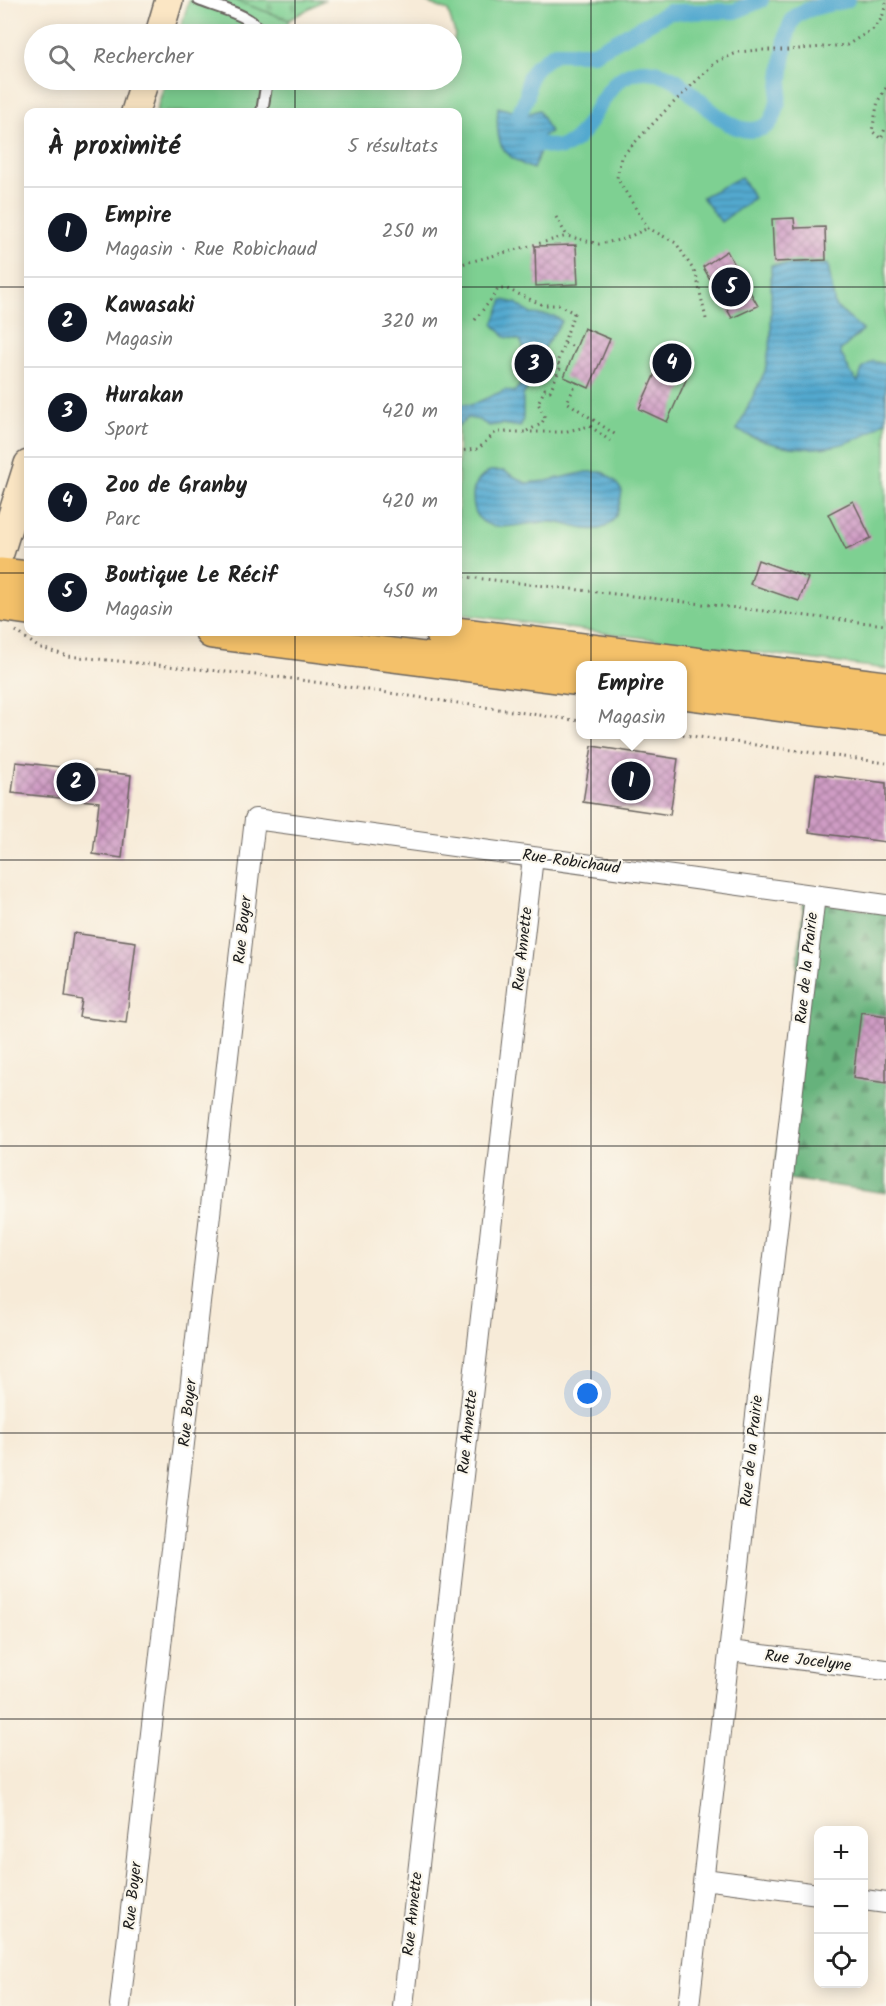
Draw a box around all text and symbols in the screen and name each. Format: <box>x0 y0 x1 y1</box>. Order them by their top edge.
search box <box>24 24 462 90</box>
text: Rechercher <box>93 40 193 75</box>
icon: search <box>45 41 78 74</box>
text: À proximité <box>48 126 180 168</box>
text: 5 résultats <box>347 131 438 163</box>
text: Empire <box>105 199 171 234</box>
text: 1 <box>64 216 71 248</box>
text: 250 m <box>382 216 438 248</box>
text: Magasin · Rue Robichaud <box>105 234 317 266</box>
pin: 5 <box>712 264 750 310</box>
text: Kawasaki <box>105 289 194 324</box>
text: 2 <box>62 306 73 338</box>
text: 320 m <box>381 306 438 338</box>
text: Magasin <box>105 324 173 356</box>
pin: 4 <box>652 340 692 386</box>
pin: 3 <box>514 342 554 386</box>
text: Hurakan <box>105 379 183 414</box>
text: 3 <box>62 396 73 428</box>
text: 420 m <box>381 396 438 428</box>
text: Sport <box>105 414 149 446</box>
text: Zoo de Granby <box>105 469 247 504</box>
text: 4 <box>62 486 73 518</box>
text: 420 m <box>381 486 438 518</box>
text: Parc <box>105 504 141 536</box>
text: Boutique Le Récif <box>105 559 277 594</box>
text: 5 <box>62 576 73 608</box>
text: 450 m <box>382 576 438 608</box>
text: Magasin <box>105 594 173 626</box>
popup <box>576 661 687 739</box>
text: Empire <box>598 667 664 702</box>
text: Magasin <box>598 702 665 734</box>
pin: 1 <box>612 758 650 804</box>
pin: 2 <box>56 760 96 804</box>
street label: Rue Robichaud <box>521 843 622 881</box>
street label: Rue Boyer <box>227 893 259 965</box>
street label: Rue Annette <box>506 906 540 992</box>
street label: Rue de la Prairie <box>789 911 825 1025</box>
street label: Rue Boyer <box>172 1376 204 1448</box>
your location <box>573 1379 602 1408</box>
street label: Rue Annette <box>451 1389 485 1475</box>
street label: Rue de la Prairie <box>734 1394 770 1508</box>
street label: Rue Jocelyne <box>763 1643 853 1679</box>
map controls <box>814 1826 868 1988</box>
button: + <box>814 1826 868 1880</box>
street label: Rue Boyer <box>117 1859 149 1931</box>
street label: Rue Annette <box>396 1871 430 1957</box>
button: − <box>814 1880 868 1934</box>
button: locate <box>814 1934 868 1988</box>

